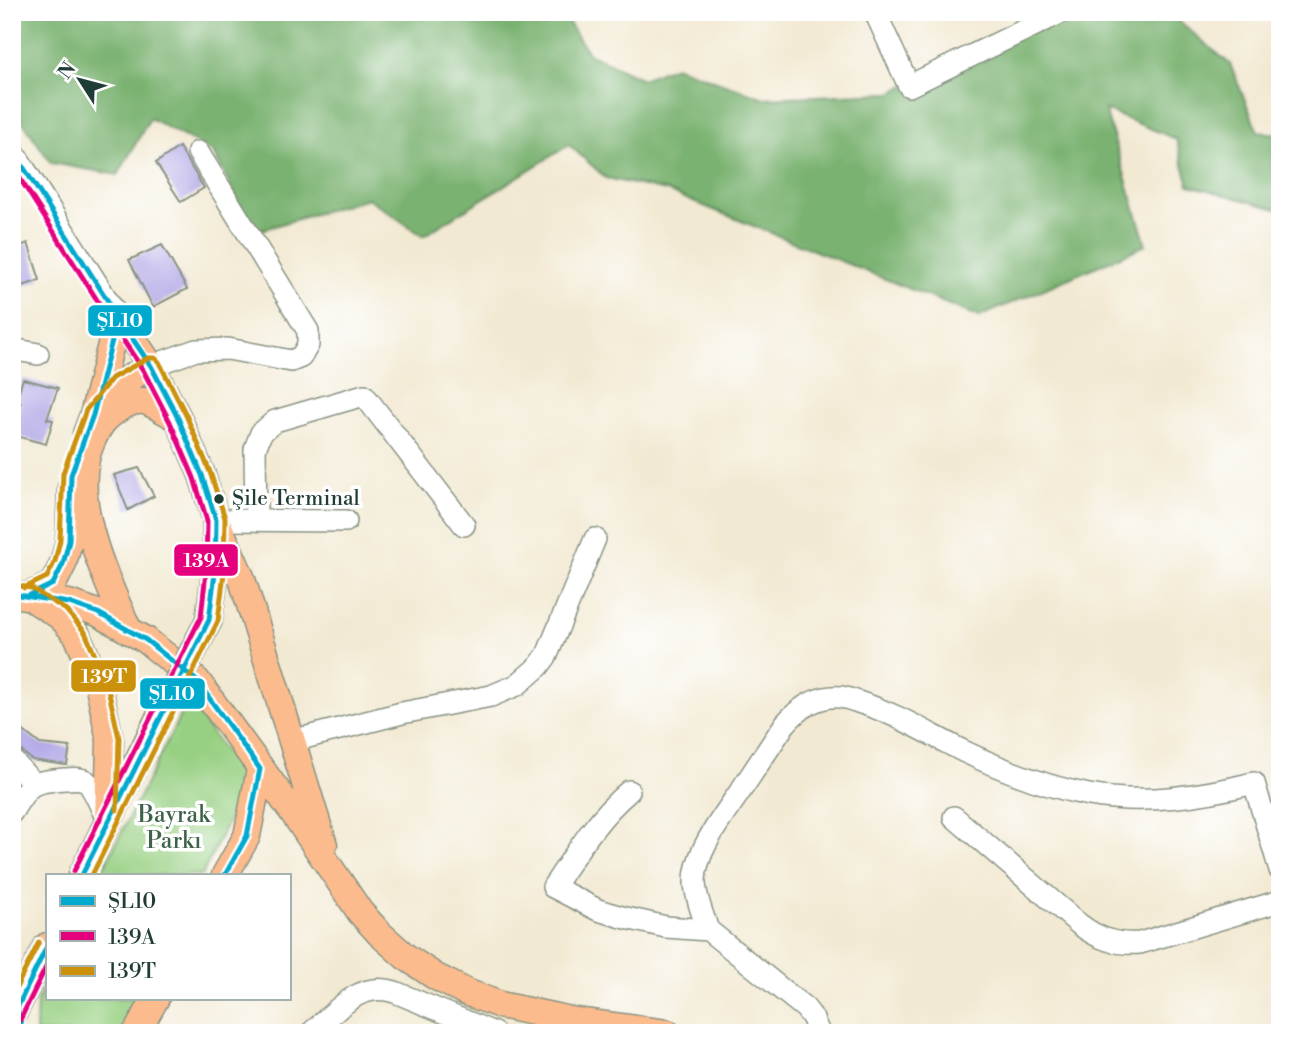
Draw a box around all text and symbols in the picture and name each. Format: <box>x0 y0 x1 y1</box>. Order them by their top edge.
north arrow <box>46 46 116 116</box>
text: N <box>53 57 81 84</box>
line badge: ŞL10 <box>87 304 153 337</box>
text: ŞL10 <box>97 309 143 333</box>
place label: Şile Terminal <box>232 486 360 512</box>
marker: Şile Terminal <box>212 492 226 506</box>
line badge: 139A <box>173 543 239 577</box>
text: 139A <box>183 549 229 573</box>
line badge: 139T <box>70 659 137 693</box>
text: 139T <box>81 665 127 689</box>
line badge: ŞL10 <box>139 677 206 710</box>
text: ŞL10 <box>149 682 195 706</box>
park label: Bayrak Parkı <box>137 801 211 855</box>
legend <box>46 874 290 1000</box>
text: ŞL10 <box>108 889 156 915</box>
text: 139A <box>108 925 156 951</box>
text: 139T <box>108 959 156 985</box>

